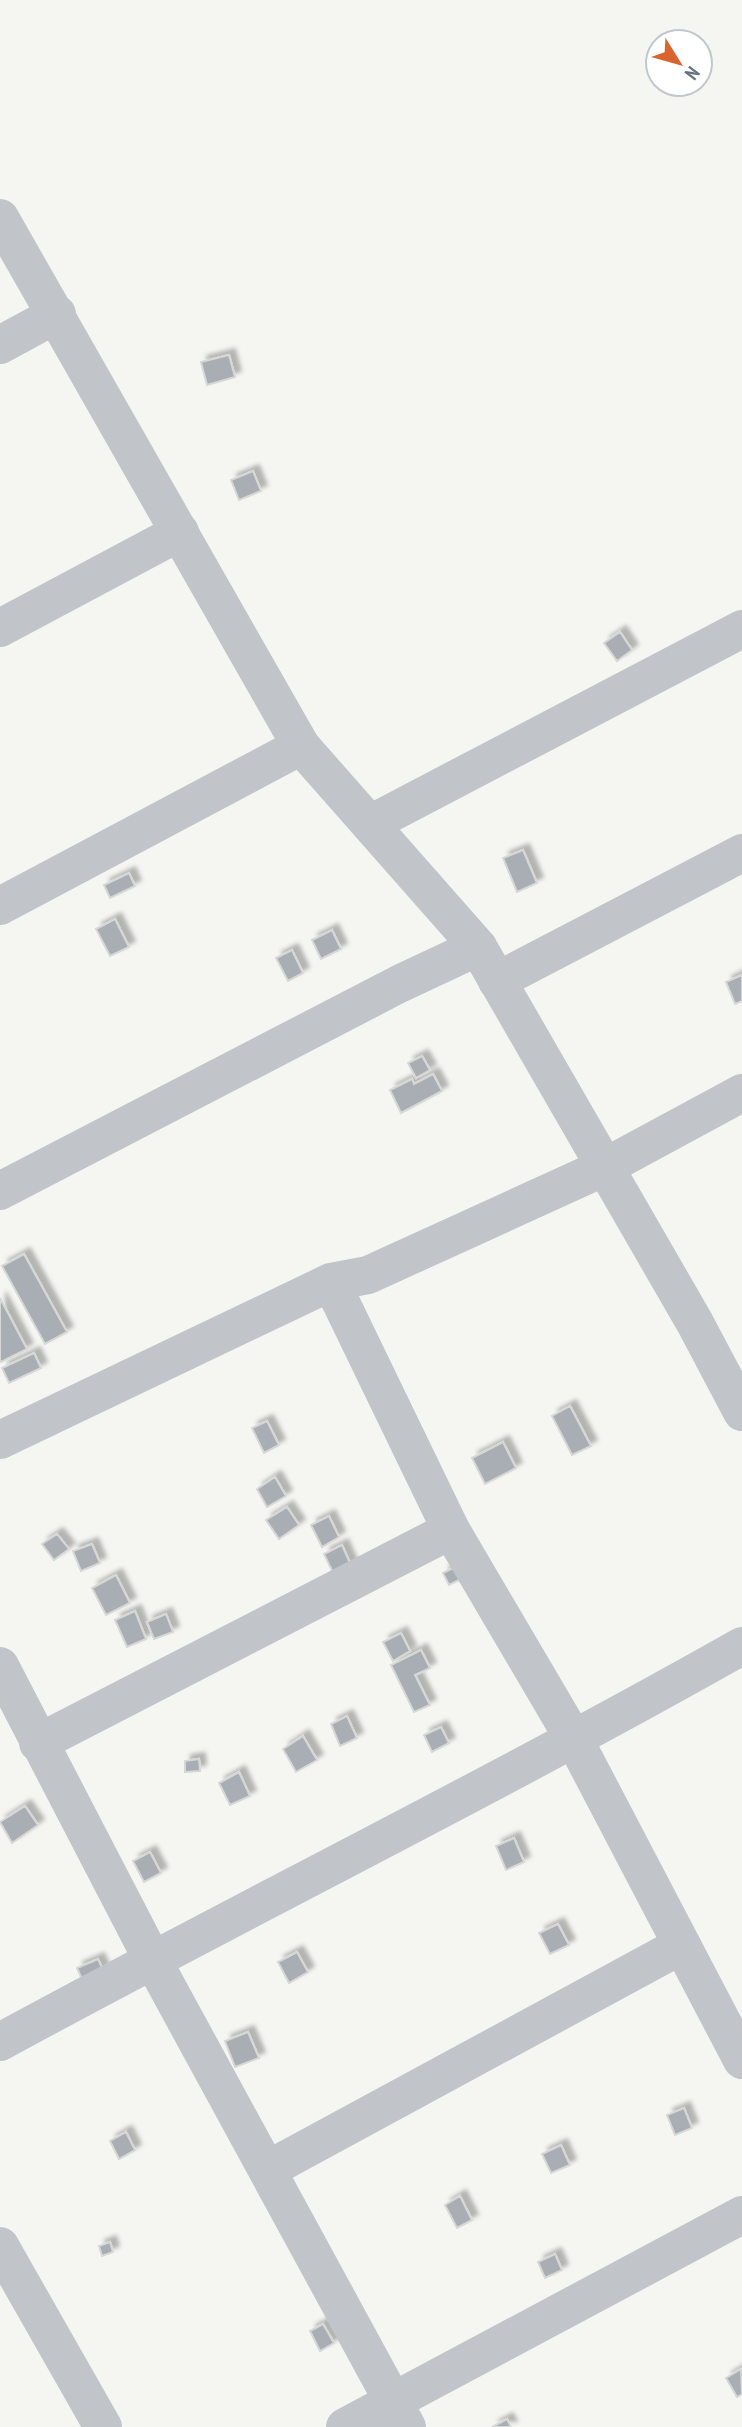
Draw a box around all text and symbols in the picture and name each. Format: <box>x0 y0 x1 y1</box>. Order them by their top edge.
north arrow <box>644 28 714 98</box>
text: N <box>680 62 705 85</box>

